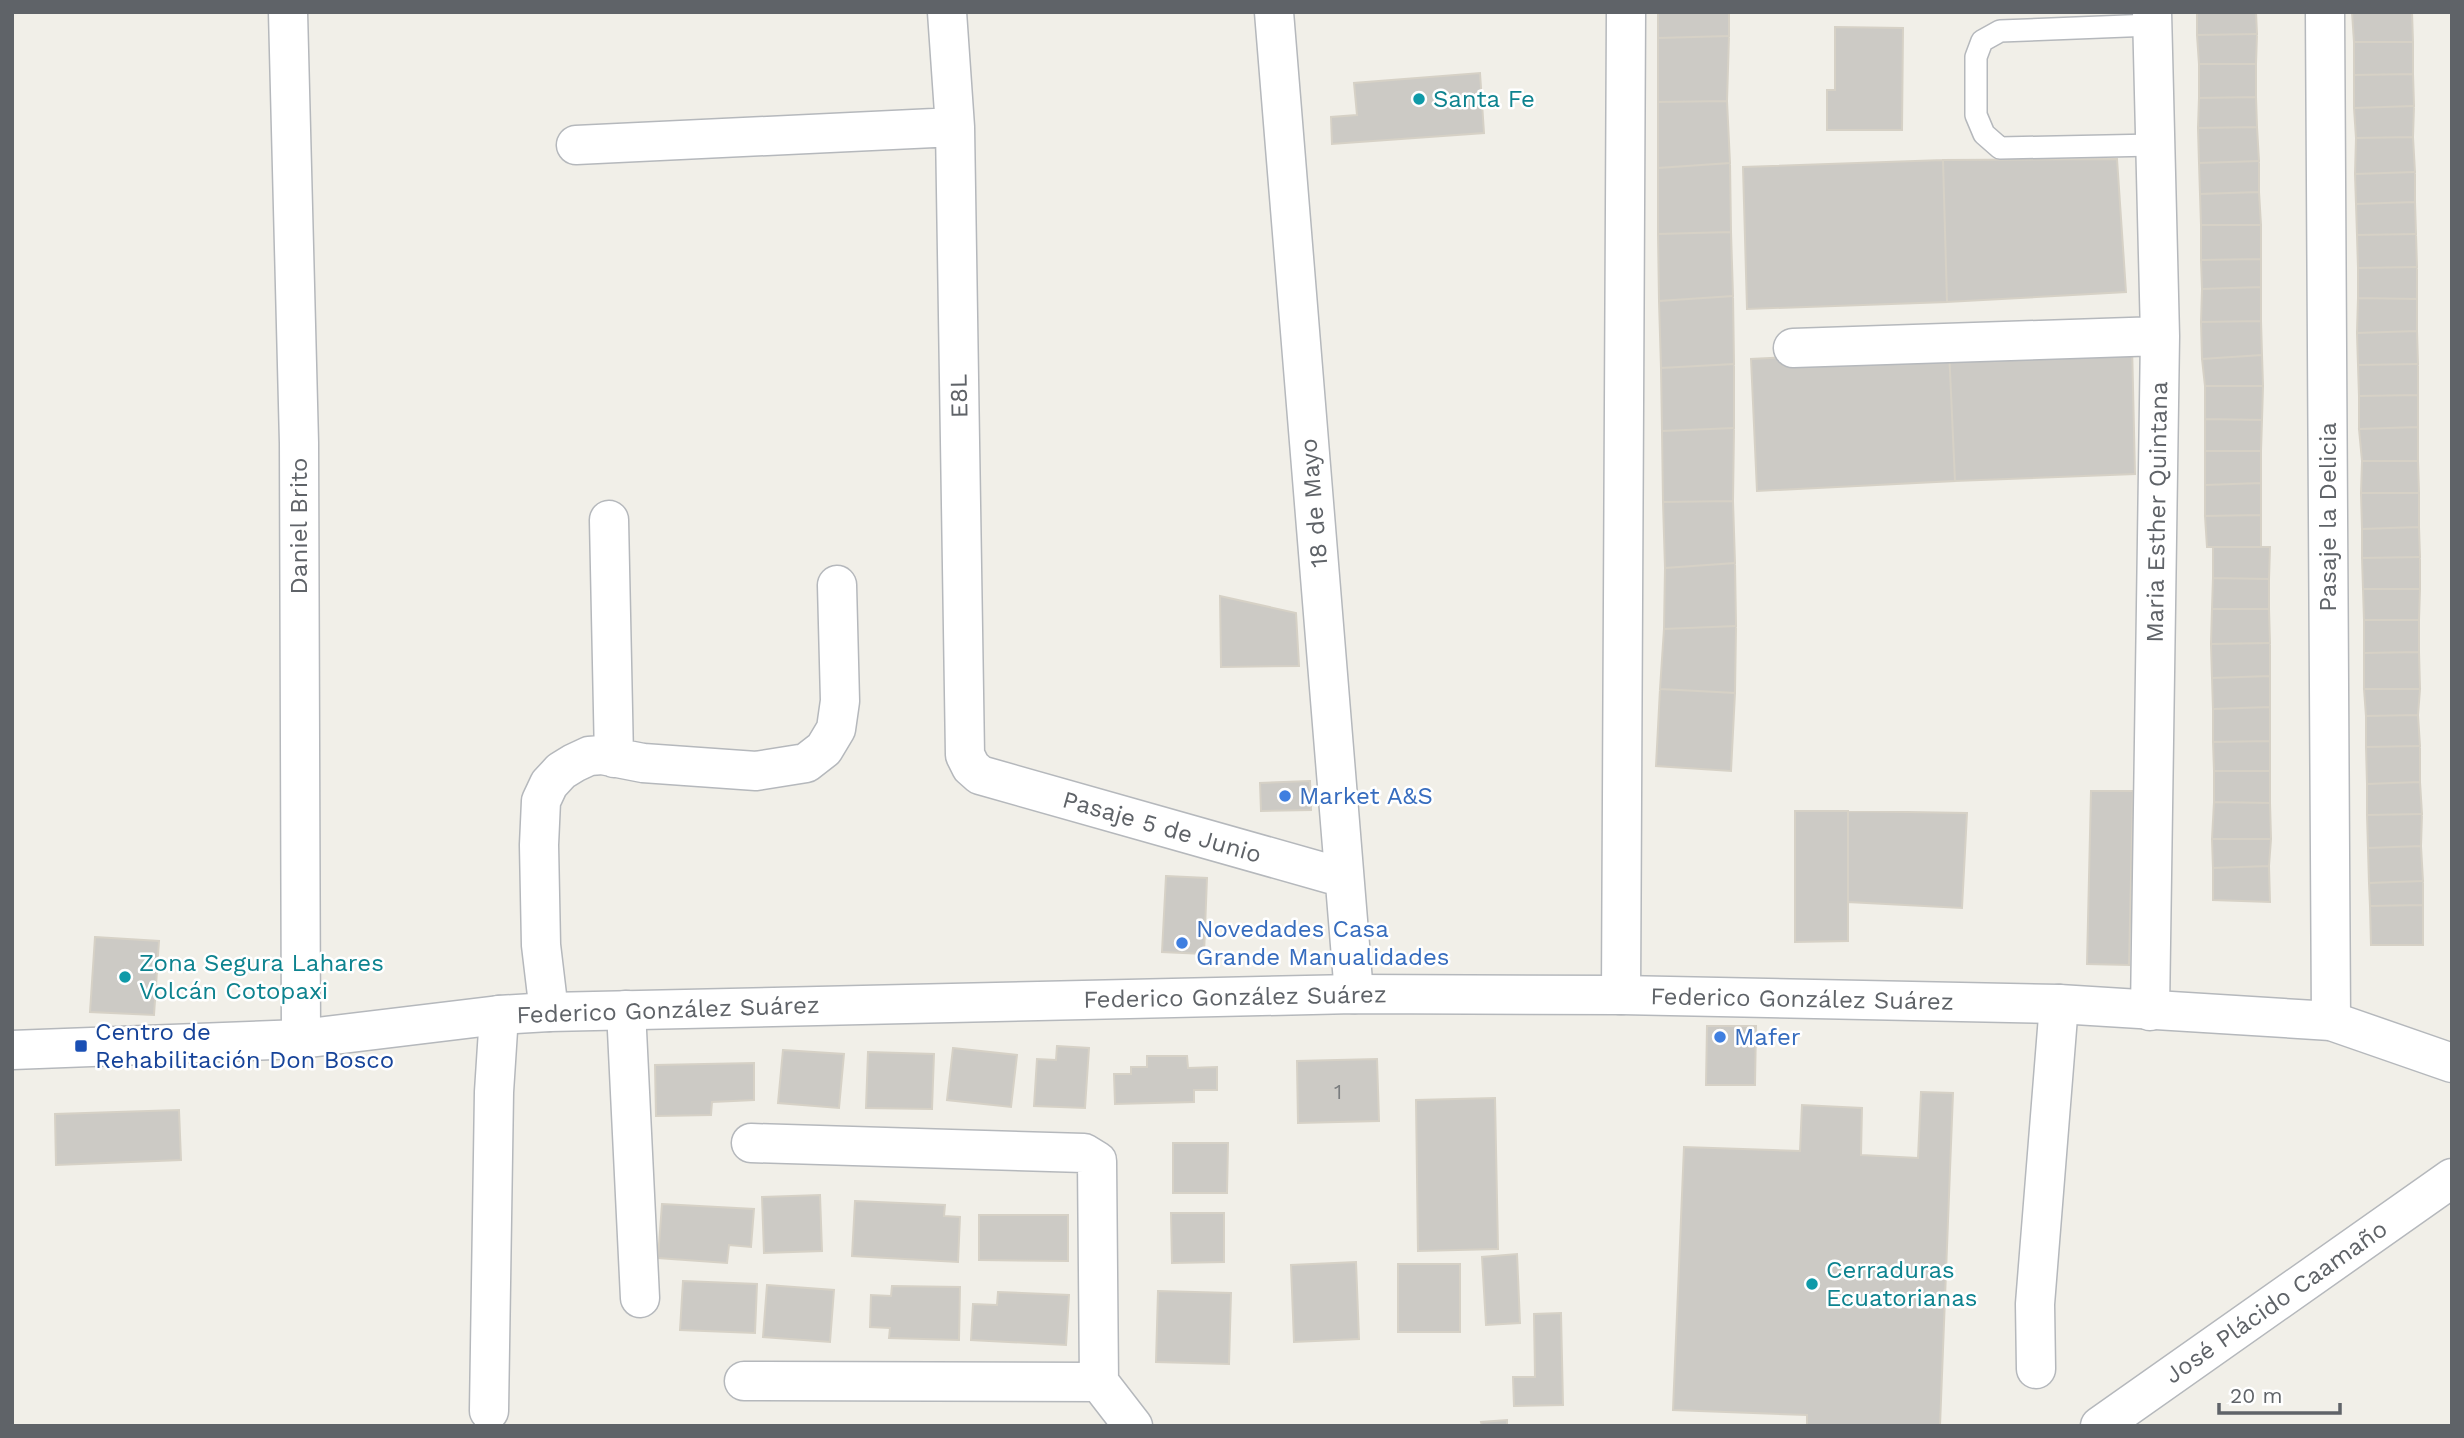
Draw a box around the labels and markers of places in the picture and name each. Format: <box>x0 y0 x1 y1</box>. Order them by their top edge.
place label: Santa Fe <box>1433 85 1535 113</box>
marker: Santa Fe <box>1411 91 1427 107</box>
place label: Market A&S <box>1299 782 1433 810</box>
marker: Market A&S <box>1277 788 1293 804</box>
place label: Novedades Casa Grande Manualidades <box>1196 915 1449 971</box>
marker: Novedades Casa Grande Manualidades <box>1174 935 1190 951</box>
place label: Zona Segura Lahares Volcán Cotopaxi <box>139 949 384 1005</box>
marker: Zona Segura Lahares Volcán Cotopaxi <box>117 969 133 985</box>
place label: Centro de Rehabilitación Don Bosco <box>95 1018 394 1074</box>
place label: Mafer <box>1734 1023 1801 1051</box>
marker: Mafer <box>1712 1029 1728 1045</box>
marker: Centro de Rehabilitación Don Bosco <box>73 1038 89 1054</box>
place label: Cerraduras Ecuatorianas <box>1826 1256 1978 1312</box>
marker: Cerraduras Ecuatorianas <box>1804 1276 1820 1292</box>

